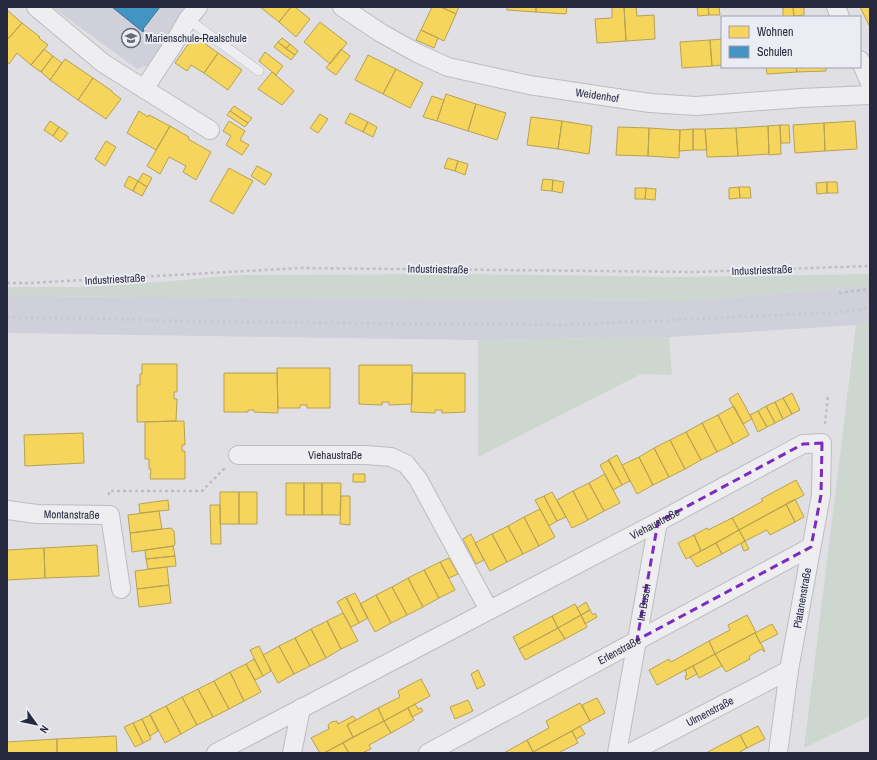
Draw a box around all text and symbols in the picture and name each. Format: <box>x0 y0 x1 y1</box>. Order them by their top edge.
legend <box>721 16 861 68</box>
text: Wohnen <box>757 24 793 40</box>
school or university icon: Marienschule-Realschule <box>120 27 142 49</box>
place label: Marienschule-Realschule <box>145 31 247 45</box>
text: Schulen <box>757 44 793 60</box>
street label: Weidenhof <box>575 85 620 105</box>
street label: Industriestraße <box>408 261 468 277</box>
street label: Industriestraße <box>731 262 793 278</box>
street label: Industriestraße <box>84 270 146 288</box>
street label: Viehaustraße <box>308 448 362 462</box>
street label: Viehaustraße <box>627 505 682 542</box>
street label: Montanstraße <box>44 507 100 522</box>
street label: Platanenstraße <box>790 567 814 629</box>
street label: Im Busch <box>634 583 654 622</box>
street label: Erlenstraße <box>595 633 643 667</box>
street label: Ulmenstraße <box>684 693 736 730</box>
north arrow <box>16 704 56 744</box>
text: N <box>37 723 52 736</box>

